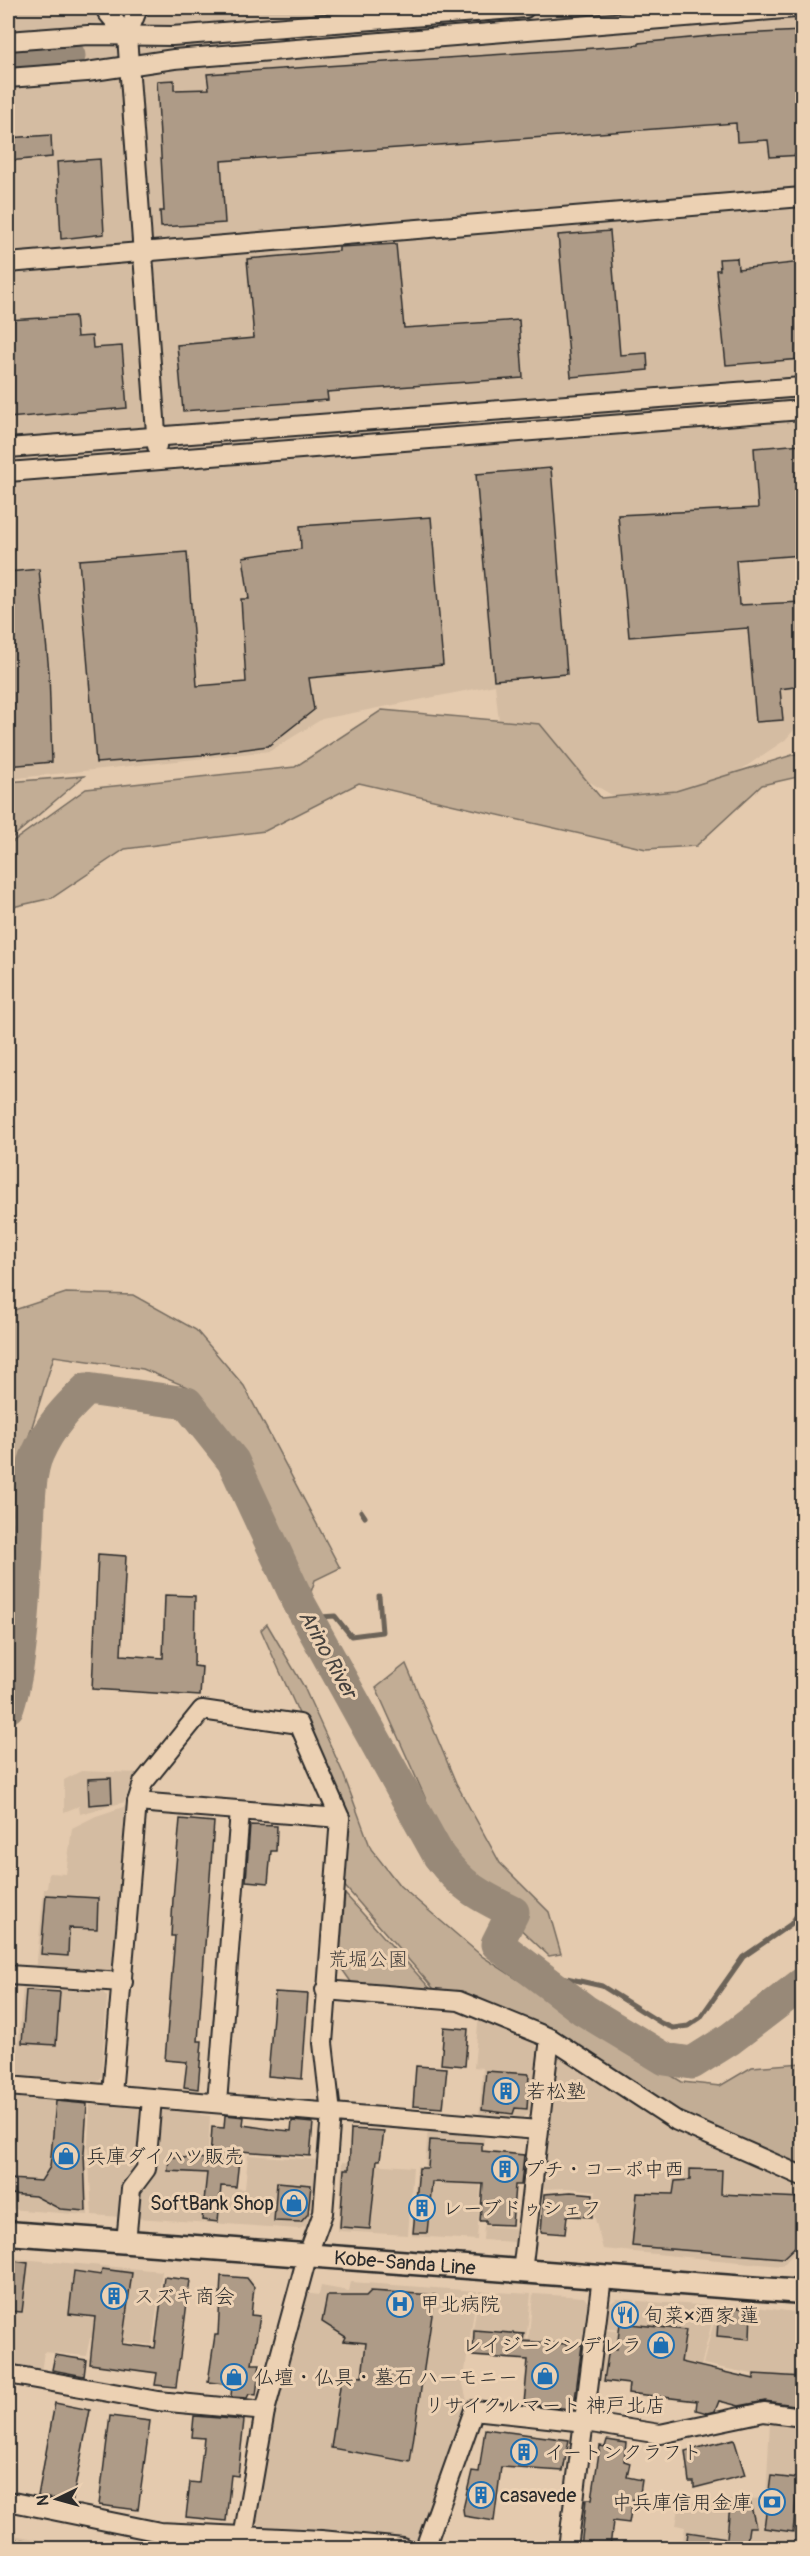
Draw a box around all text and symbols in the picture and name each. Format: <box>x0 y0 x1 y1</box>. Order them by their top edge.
water label: Arino River <box>292 1605 364 1705</box>
park label: 荒堀公園 <box>328 1947 408 1972</box>
building icon: 若松塾 <box>491 2076 521 2106</box>
place label: 若松塾 <box>526 2079 586 2104</box>
shop icon: 兵庫ダイハツ販売 <box>51 2141 81 2171</box>
place label: 兵庫ダイハツ販売 <box>86 2144 244 2169</box>
building icon: プチ・コーポ中西 <box>490 2154 520 2184</box>
place label: プチ・コーポ中西 <box>524 2157 684 2182</box>
shop icon: SoftBank Shop <box>279 2188 309 2218</box>
place label: SoftBank Shop <box>150 2191 274 2216</box>
building icon: レーブドゥシェフ <box>407 2193 437 2223</box>
place label: レーブドゥシェフ <box>442 2196 602 2221</box>
street label: Kobe-Sanda Line <box>333 2245 477 2281</box>
building icon: スズキ商会 <box>99 2281 129 2311</box>
place label: スズキ商会 <box>134 2284 235 2309</box>
hospital icon: 甲北病院 <box>385 2289 415 2319</box>
place label: 甲北病院 <box>420 2292 500 2317</box>
restaurant icon: 旬菜×酒家 蓮 <box>610 2300 640 2330</box>
place label: 旬菜×酒家 蓮 <box>644 2303 759 2328</box>
shop icon: レイジーシンデレラ <box>646 2330 676 2360</box>
place label: レイジーシンデレラ <box>462 2333 642 2358</box>
shop icon: リサイクルマート 神戸北店 <box>530 2361 560 2391</box>
shop icon: 仏壇・仏具・墓石 ハーモニー <box>219 2362 249 2392</box>
place label: 仏壇・仏具・墓石 ハーモニー <box>254 2365 518 2390</box>
place label: リサイクルマート 神戸北店 <box>424 2393 666 2418</box>
building icon: イートンクラフト <box>509 2437 539 2467</box>
place label: イートンクラフト <box>544 2440 702 2465</box>
north arrow <box>27 2469 87 2529</box>
building icon: casavede <box>466 2480 496 2510</box>
place label: casavede <box>500 2483 577 2508</box>
bank icon: 中兵庫信用金庫 <box>757 2487 787 2517</box>
place label: 中兵庫信用金庫 <box>612 2490 752 2515</box>
text: N <box>33 2494 53 2506</box>

